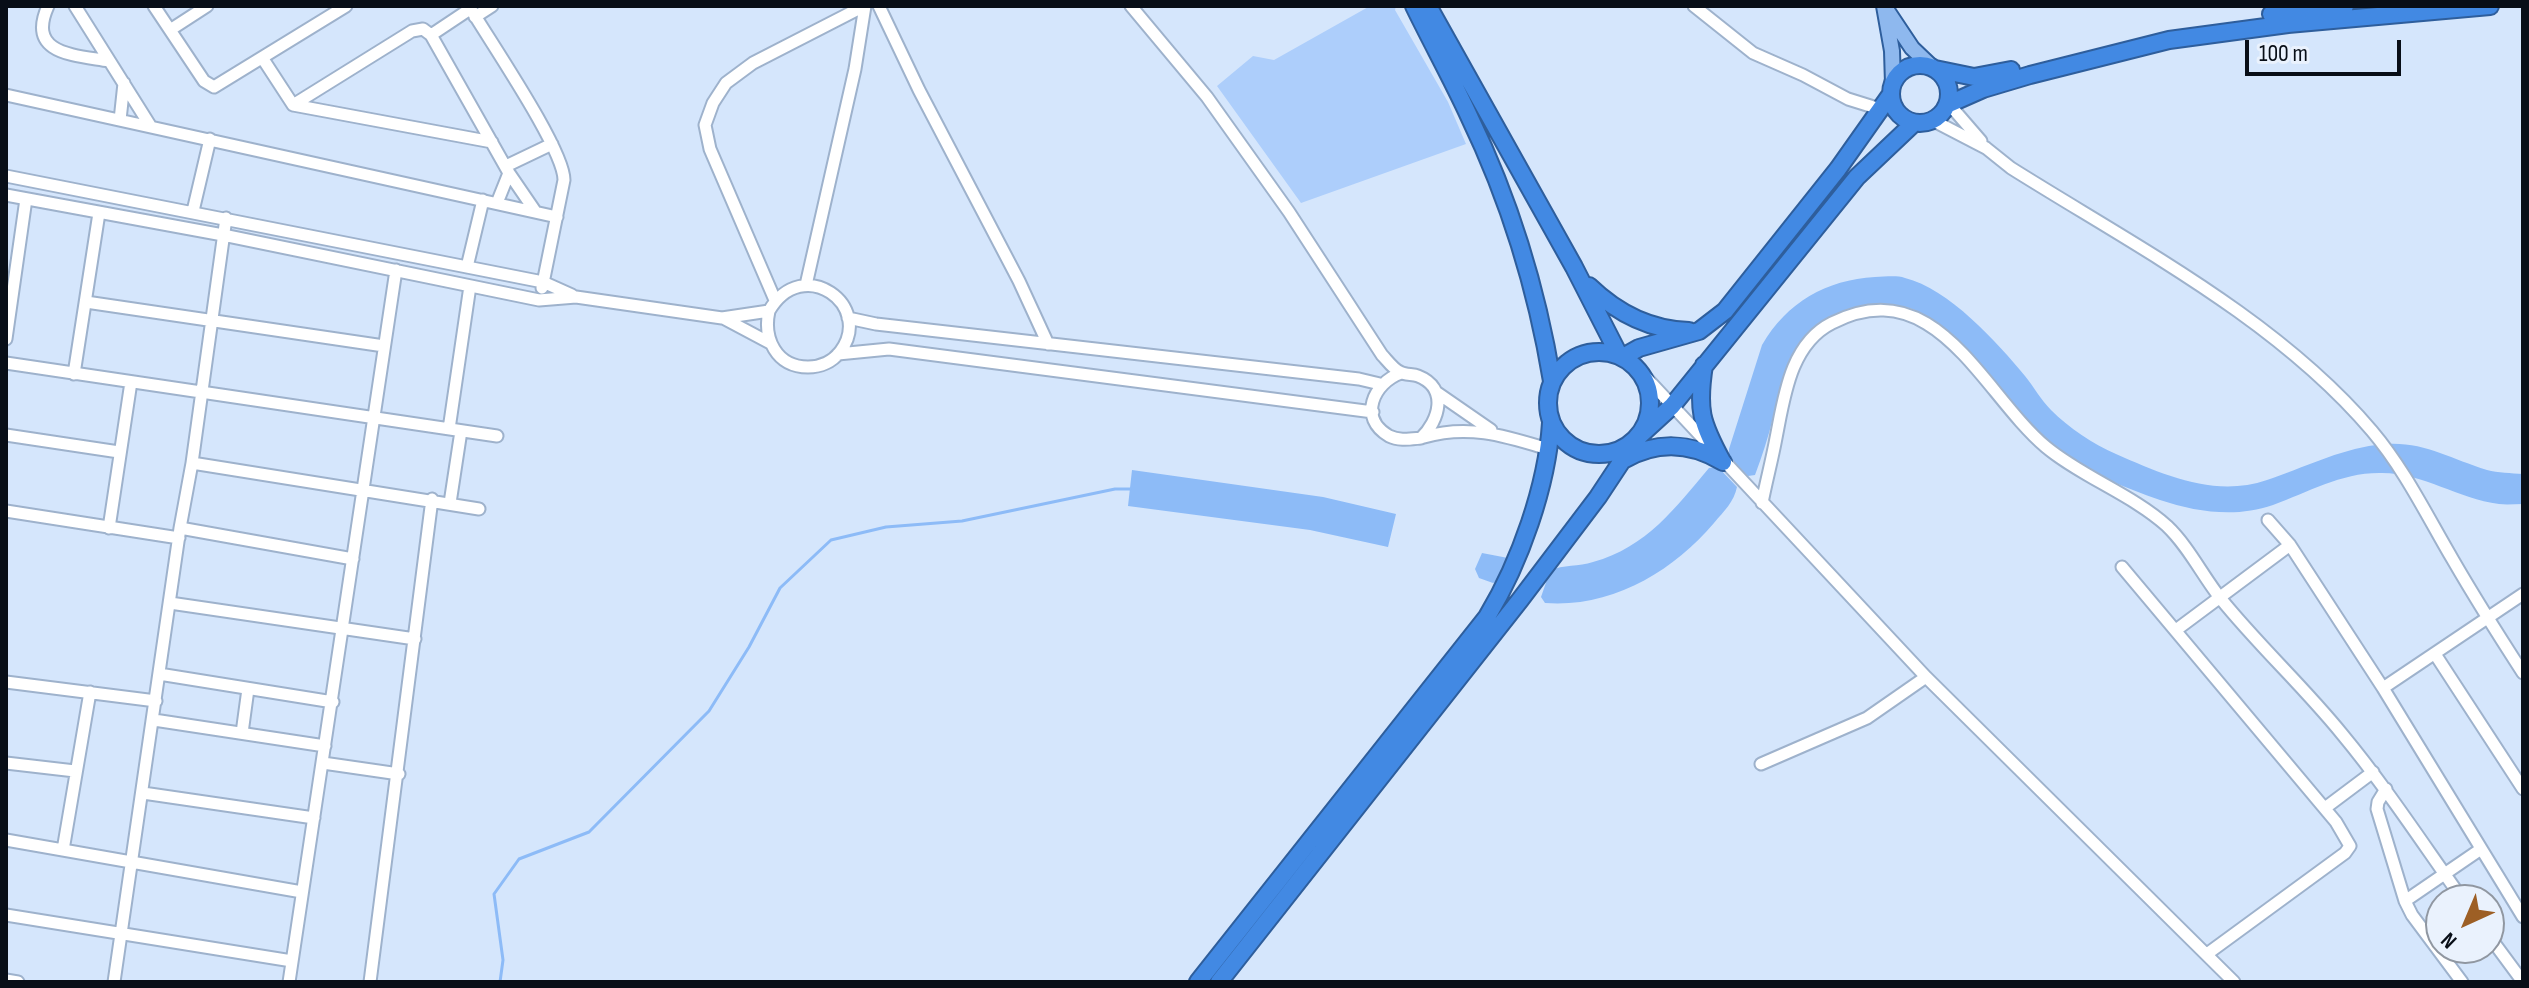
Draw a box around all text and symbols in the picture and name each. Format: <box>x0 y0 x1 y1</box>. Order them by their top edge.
scale bar <box>2249 24 2405 74</box>
text: 100 m <box>2259 39 2308 68</box>
north arrow <box>2425 884 2505 964</box>
text: N <box>2436 926 2463 954</box>

